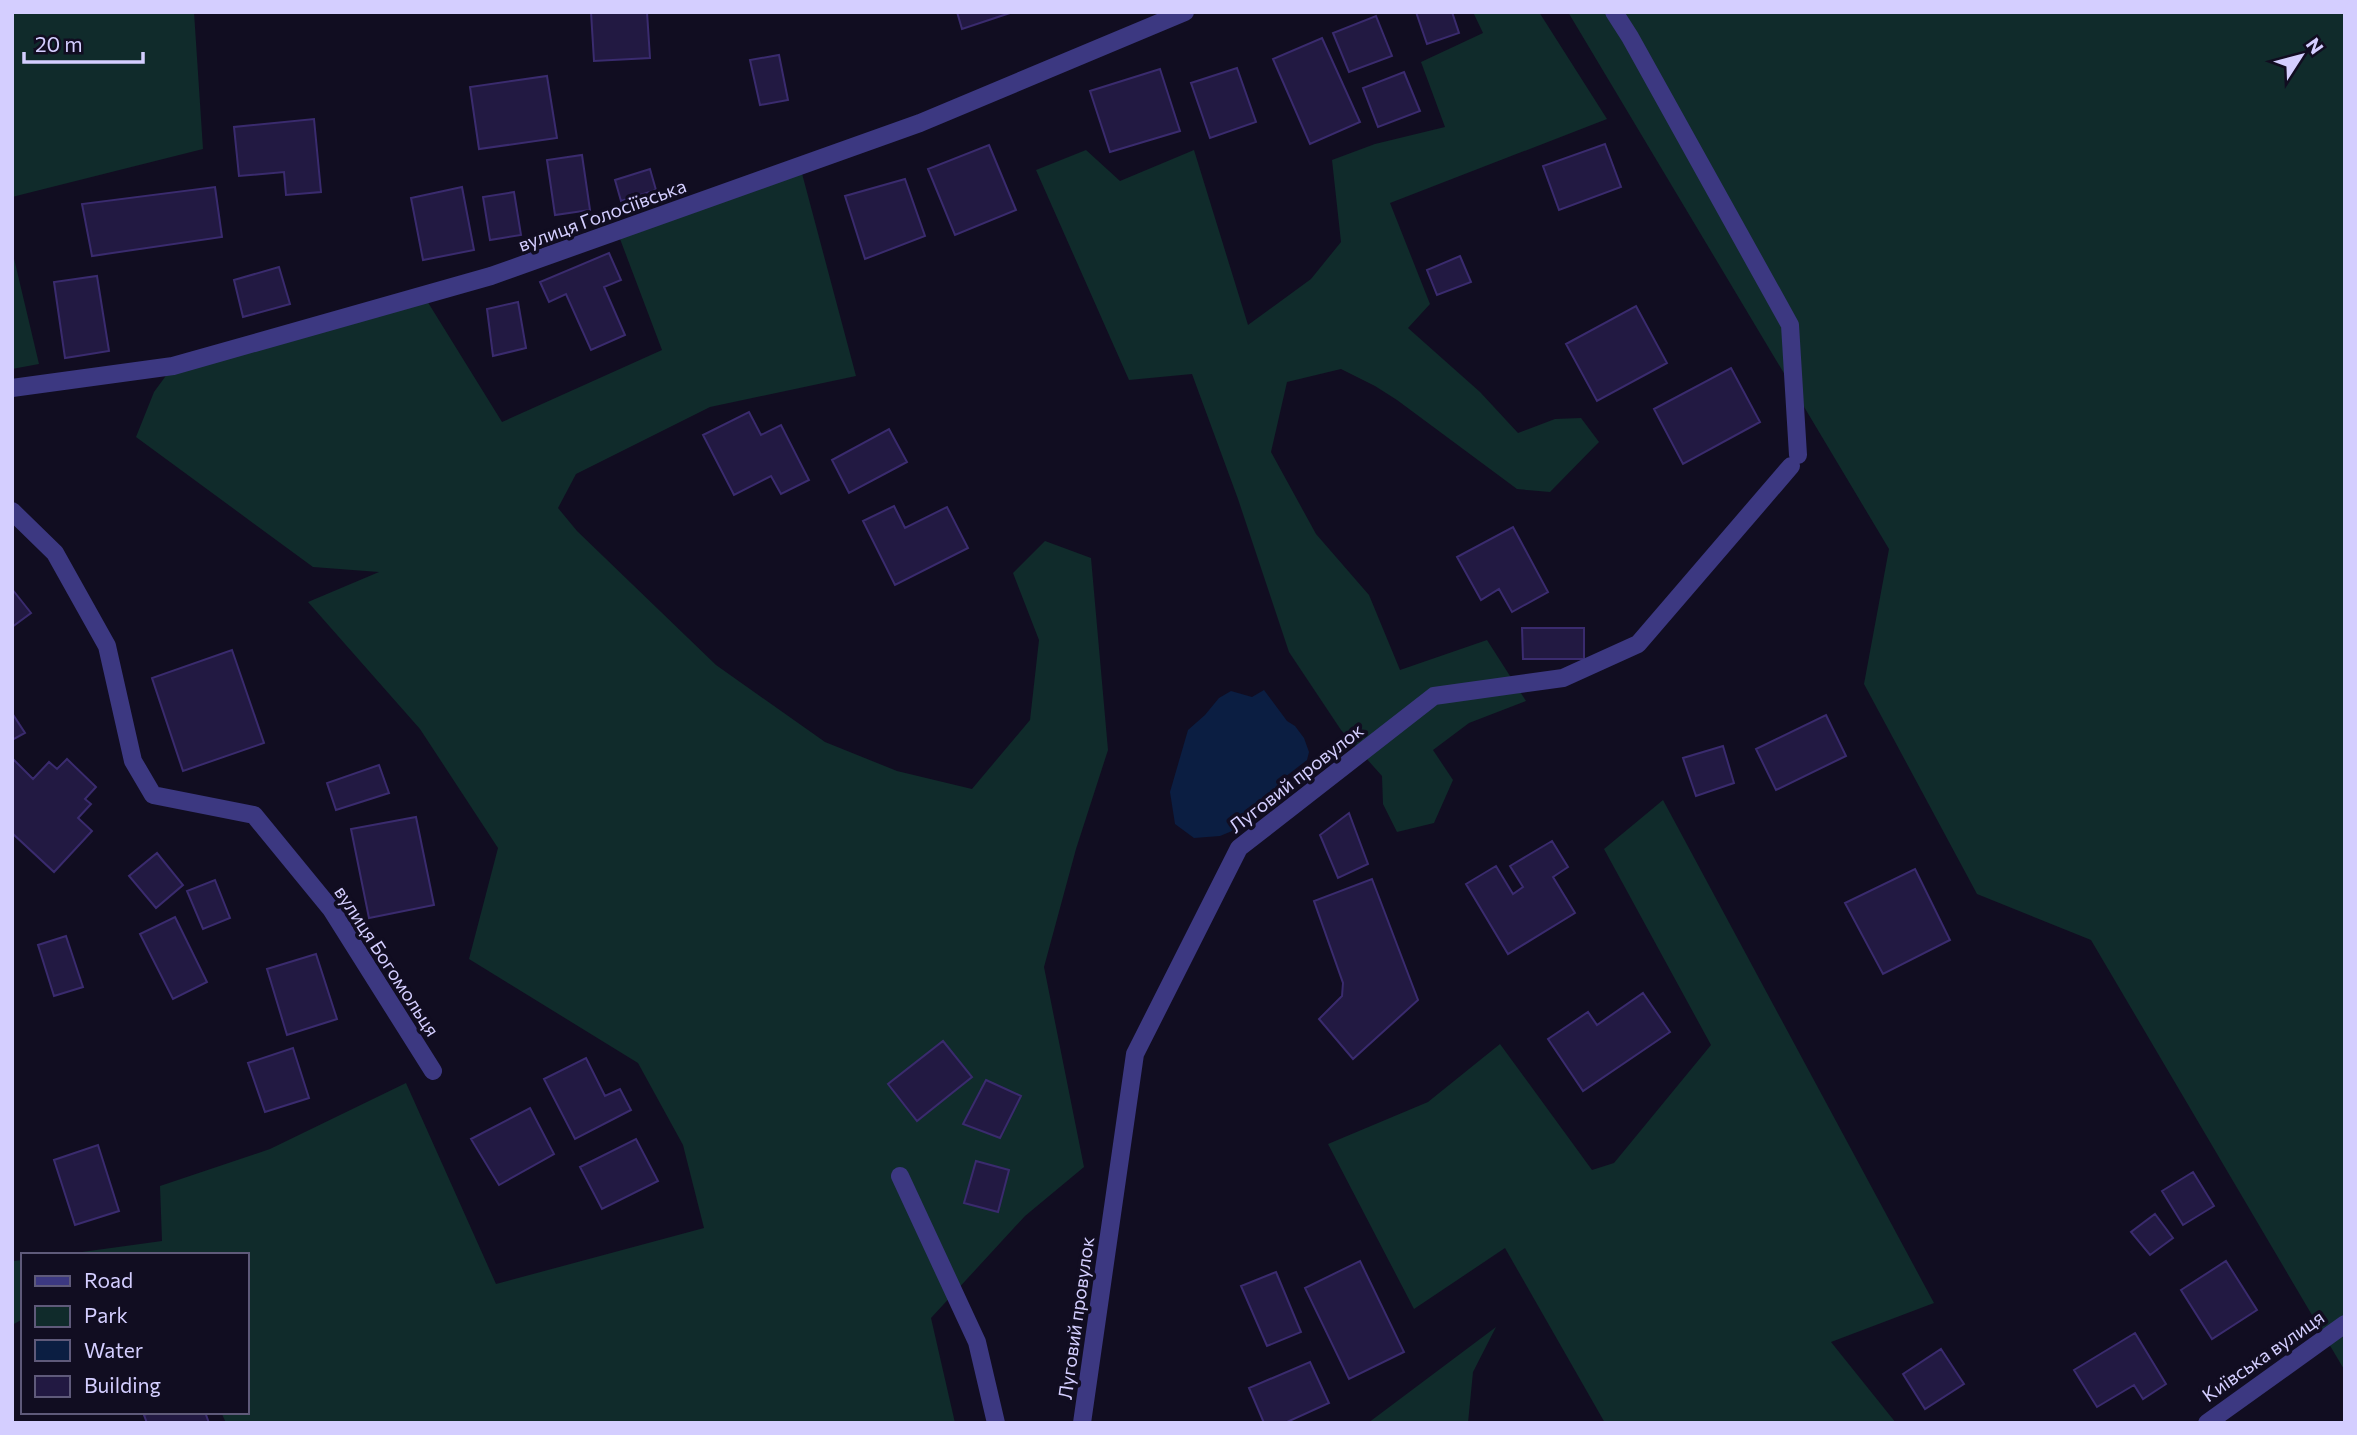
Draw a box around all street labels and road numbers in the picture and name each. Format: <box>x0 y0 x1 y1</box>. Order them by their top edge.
street label: вулиця Голосіївська <box>515 173 689 256</box>
street label: Луговий провулок <box>1224 718 1367 837</box>
street label: вулиця Богомольця <box>330 881 445 1040</box>
street label: Луговий провулок <box>1053 1235 1098 1401</box>
street label: Київська вулиця <box>2197 1305 2328 1406</box>

